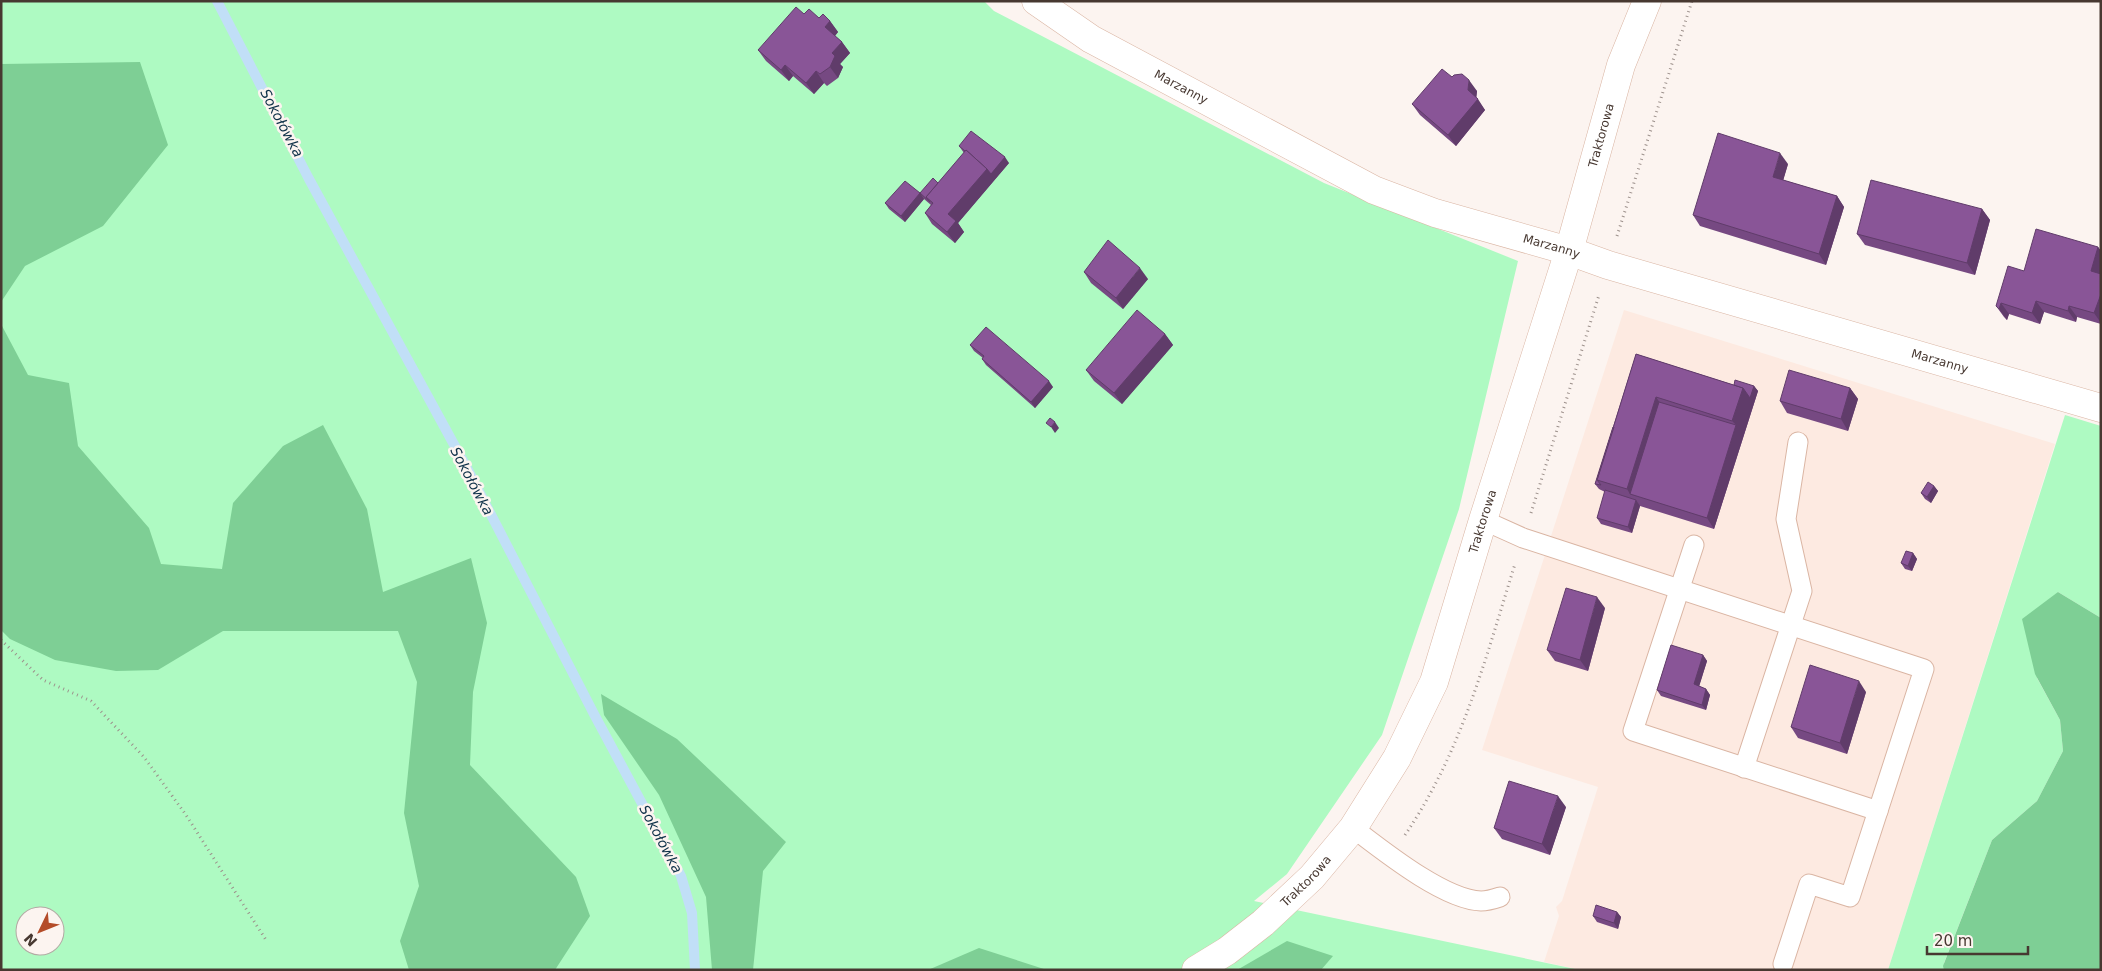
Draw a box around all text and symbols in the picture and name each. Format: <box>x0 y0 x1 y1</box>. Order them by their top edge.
street label: Marzanny <box>1152 67 1210 107</box>
water label: Sokołówka <box>257 86 307 160</box>
street label: Traktorowa <box>1585 102 1617 170</box>
street label: Marzanny <box>1521 231 1582 261</box>
street label: Marzanny <box>1910 346 1970 376</box>
water label: Sokołówka <box>447 444 497 518</box>
street label: Traktorowa <box>1466 488 1499 556</box>
water label: Sokołówka <box>636 802 686 876</box>
street label: Traktorowa <box>1277 853 1334 910</box>
north arrow <box>15 906 65 956</box>
scale bar <box>1927 924 2028 956</box>
text: N <box>21 930 40 950</box>
text: 20 m <box>1934 932 1972 950</box>

